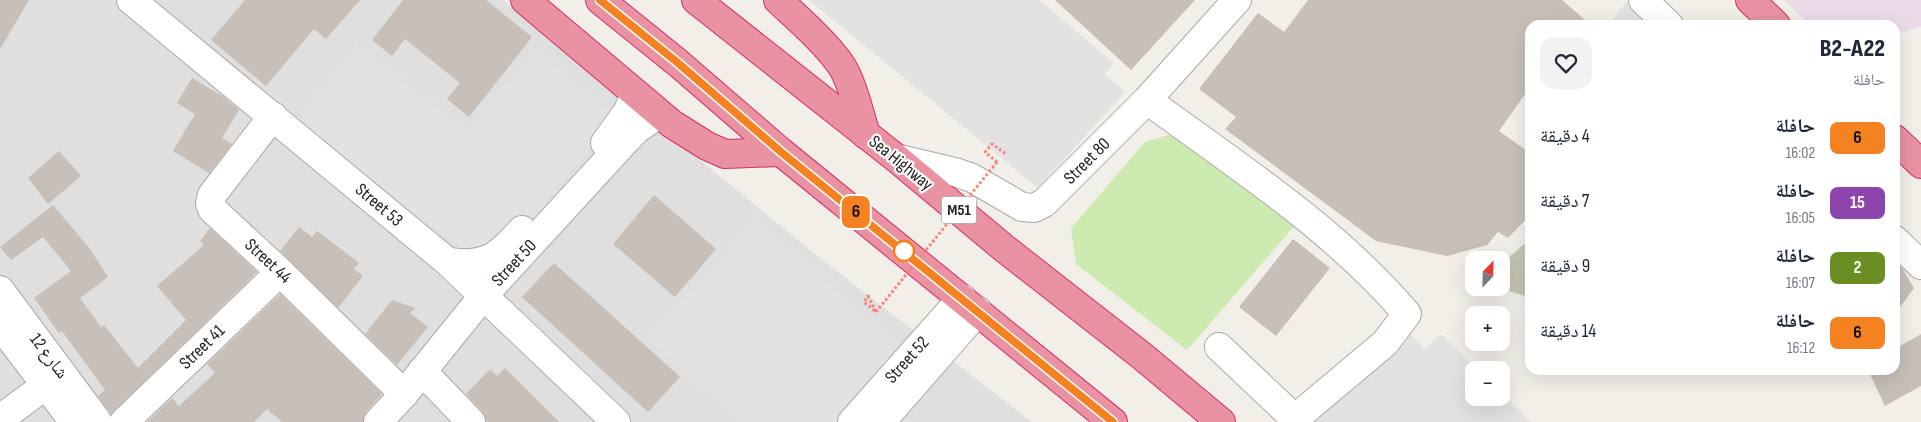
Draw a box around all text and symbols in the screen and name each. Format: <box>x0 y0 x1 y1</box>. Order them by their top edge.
text: B2-A22 <box>1820 34 1885 63</box>
button: heart <box>1540 37 1592 89</box>
text: حافلة <box>1853 71 1885 90</box>
text: حافلة <box>1776 115 1815 138</box>
text: 4 دقيقة <box>1540 125 1590 148</box>
text: 6 <box>1853 127 1862 148</box>
street label: Sea Highway <box>865 131 937 195</box>
street label: Street 80 <box>1060 134 1114 188</box>
text: 16:02 <box>1786 144 1815 163</box>
street label: Street 53 <box>351 179 407 231</box>
text: حافلة <box>1776 180 1815 203</box>
text: 7 دقيقة <box>1540 190 1589 213</box>
text: 15 <box>1850 192 1865 213</box>
line badge: 6 <box>840 196 872 228</box>
road number: M51 <box>942 196 976 224</box>
text: 6 <box>852 201 860 222</box>
text: 16:05 <box>1786 209 1815 228</box>
street label: Street 44 <box>240 234 296 288</box>
street label: Street 50 <box>487 235 541 291</box>
unlabelled marker <box>893 240 915 262</box>
text: حافلة <box>1776 245 1815 268</box>
north arrow <box>1465 251 1510 296</box>
map controls <box>1465 251 1510 406</box>
text: 9 دقيقة <box>1540 255 1590 278</box>
text: 2 <box>1854 257 1861 278</box>
text: 16:07 <box>1786 274 1815 293</box>
button: + <box>1465 306 1510 351</box>
text: حافلة <box>1776 310 1815 333</box>
street label: Street 41 <box>175 320 229 374</box>
text: 14 دقيقة <box>1540 320 1596 343</box>
text: 6 <box>1853 322 1862 343</box>
street label: شارع 12 <box>25 329 73 383</box>
street label: Street 52 <box>881 332 933 388</box>
text: 16:12 <box>1787 339 1815 358</box>
button: − <box>1465 361 1510 406</box>

